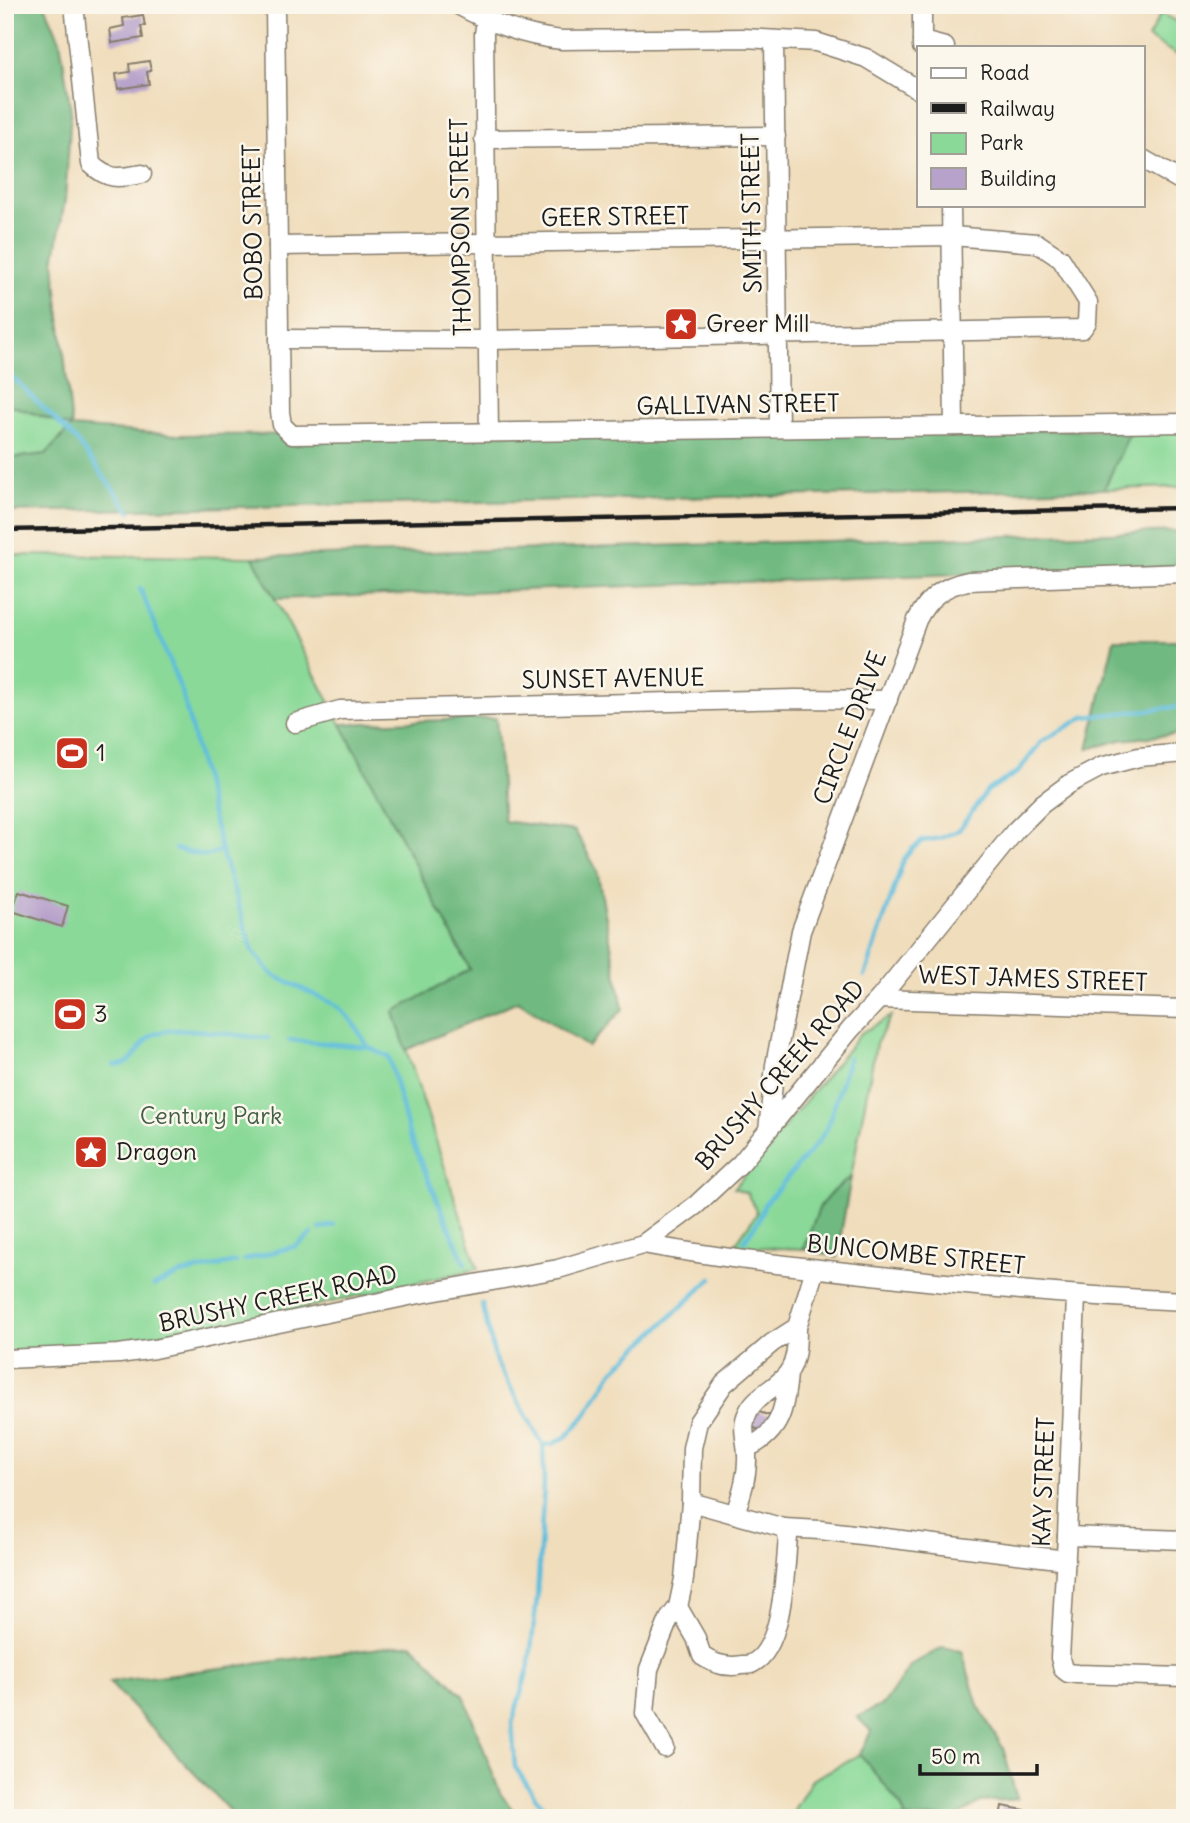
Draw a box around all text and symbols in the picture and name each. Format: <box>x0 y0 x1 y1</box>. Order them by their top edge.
legend <box>917 46 1144 206</box>
text: Road <box>980 59 1029 86</box>
text: Railway <box>980 95 1055 122</box>
street label: THOMPSON STREET <box>443 118 477 336</box>
text: Park <box>980 129 1023 156</box>
street label: SMITH STREET <box>735 132 767 294</box>
street label: BOBO STREET <box>236 144 268 300</box>
text: Building <box>980 165 1056 192</box>
street label: GEER STREET <box>541 200 689 232</box>
place icon: Greer Mill <box>662 305 700 343</box>
place label: Greer Mill <box>706 308 809 338</box>
street label: GALLIVAN STREET <box>636 387 840 421</box>
street label: CIRCLE DRIVE <box>806 647 892 809</box>
street label: SUNSET AVENUE <box>521 661 705 695</box>
sports icon: 1 <box>53 734 91 772</box>
place label: 1 <box>96 737 106 767</box>
street label: WEST JAMES STREET <box>918 959 1148 997</box>
street label: BRUSHY CREEK ROAD <box>688 973 870 1176</box>
sports icon: 3 <box>51 995 89 1033</box>
place label: 3 <box>94 998 108 1028</box>
park label: Century Park <box>140 1100 282 1130</box>
place icon: Dragon <box>72 1133 110 1171</box>
place label: Dragon <box>116 1136 197 1166</box>
street label: BUNCOMBE STREET <box>805 1228 1027 1280</box>
street label: BRUSHY CREEK ROAD <box>156 1258 400 1338</box>
street label: KAY STREET <box>1026 1416 1060 1547</box>
scale bar <box>920 1732 1038 1776</box>
text: 50 m <box>931 1743 980 1770</box>

